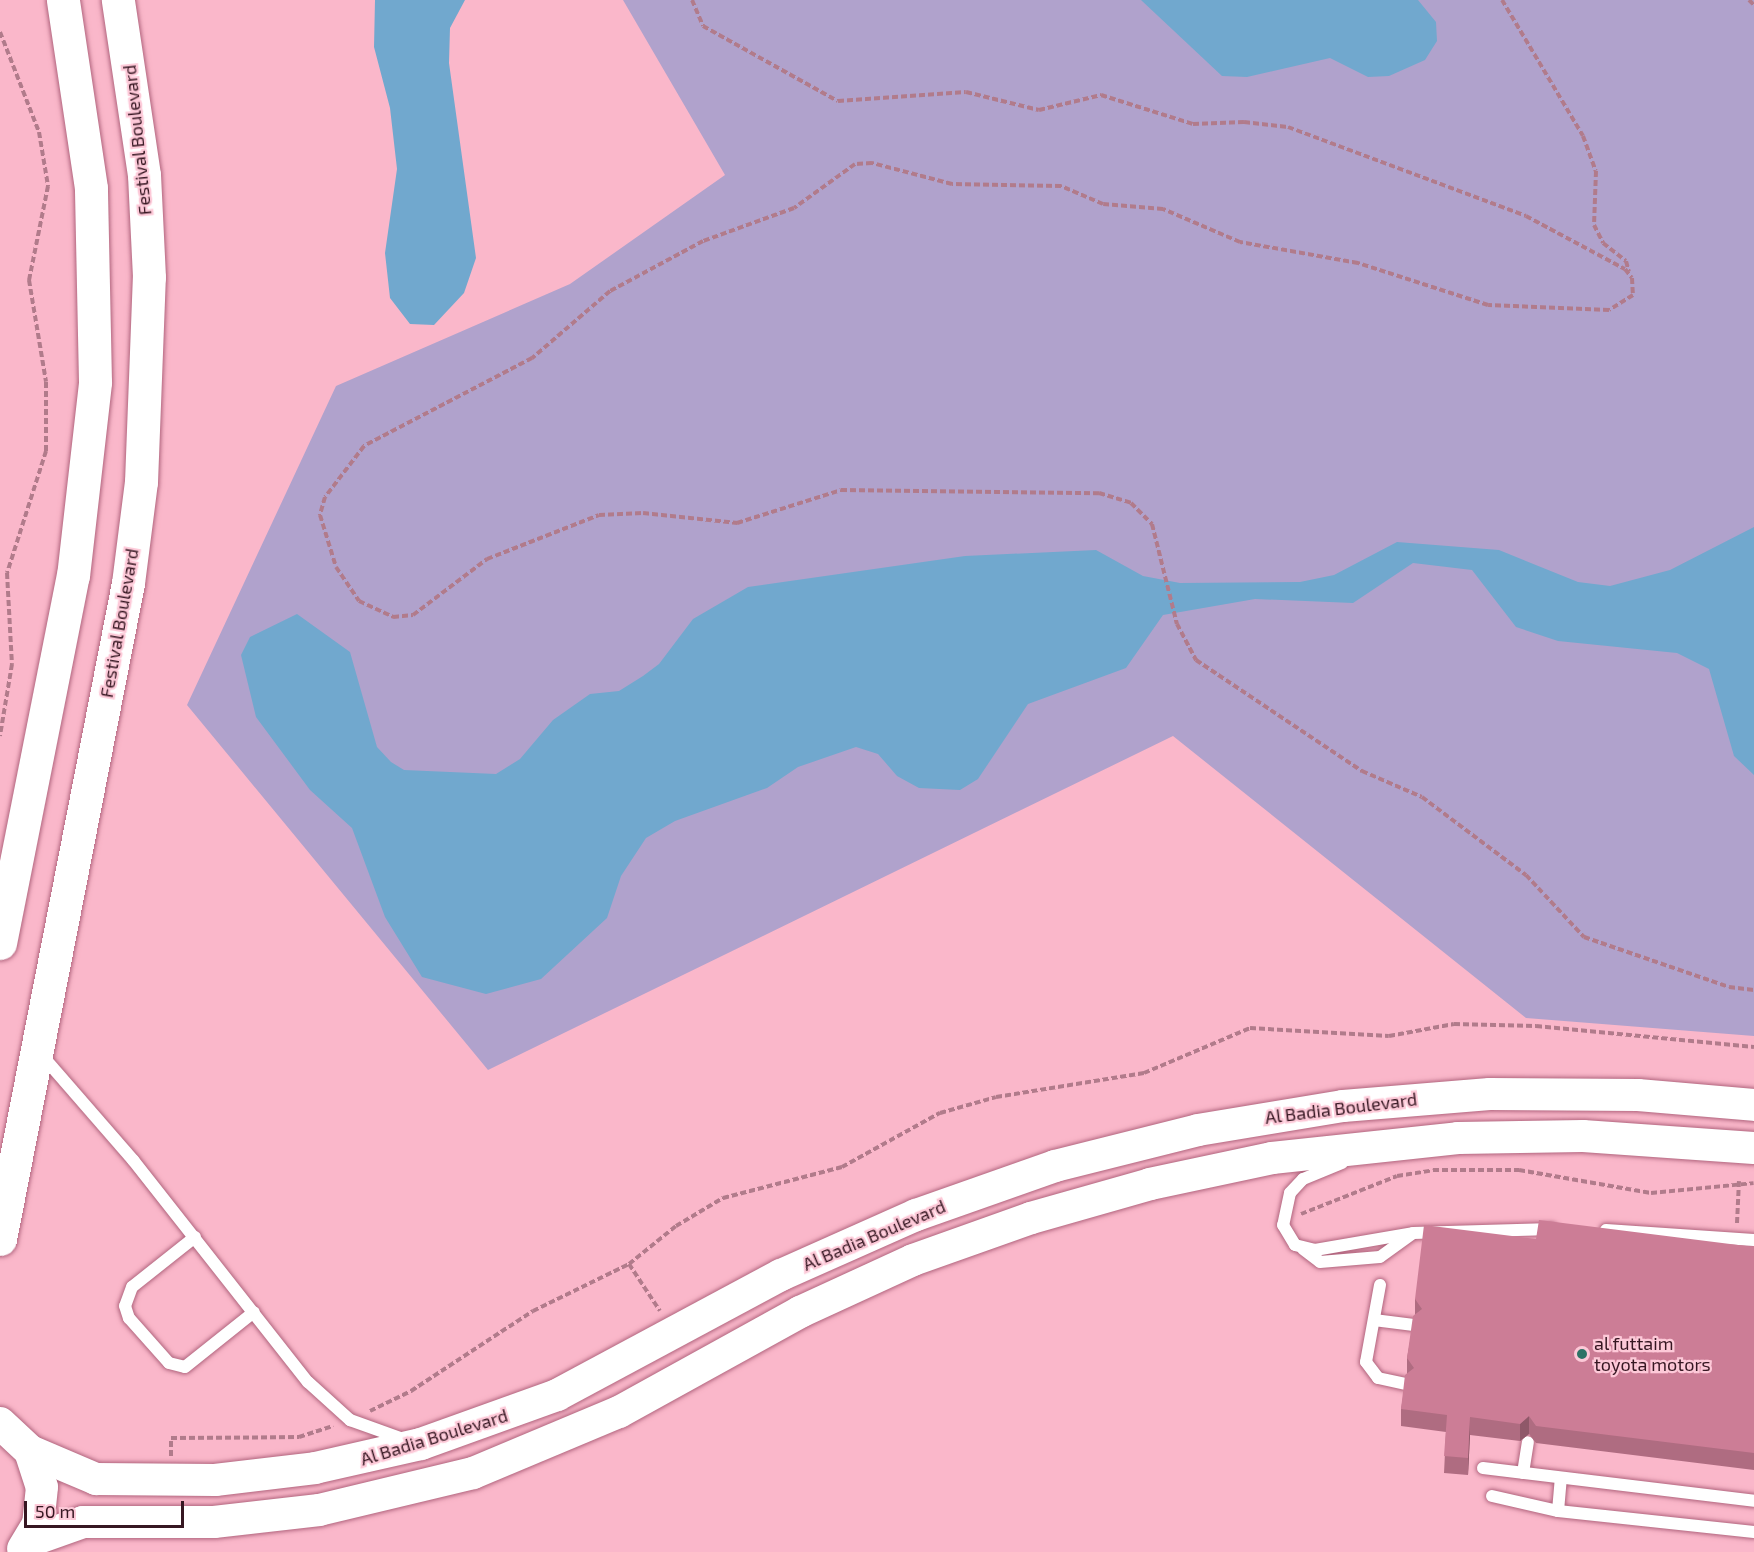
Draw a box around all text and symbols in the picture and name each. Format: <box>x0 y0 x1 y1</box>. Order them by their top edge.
street label: Festival Boulevard <box>118 64 156 216</box>
street label: Festival Boulevard <box>95 547 143 699</box>
street label: Al Badia Boulevard <box>1263 1088 1419 1128</box>
street label: Al Badia Boulevard <box>799 1195 949 1275</box>
place label: al futtaim toyota motors <box>1594 1333 1711 1376</box>
marker: al futtaim toyota motors <box>1575 1347 1589 1361</box>
street label: Al Badia Boulevard <box>357 1404 511 1470</box>
scale bar <box>27 1489 188 1527</box>
text: 50 m <box>35 1500 75 1522</box>

